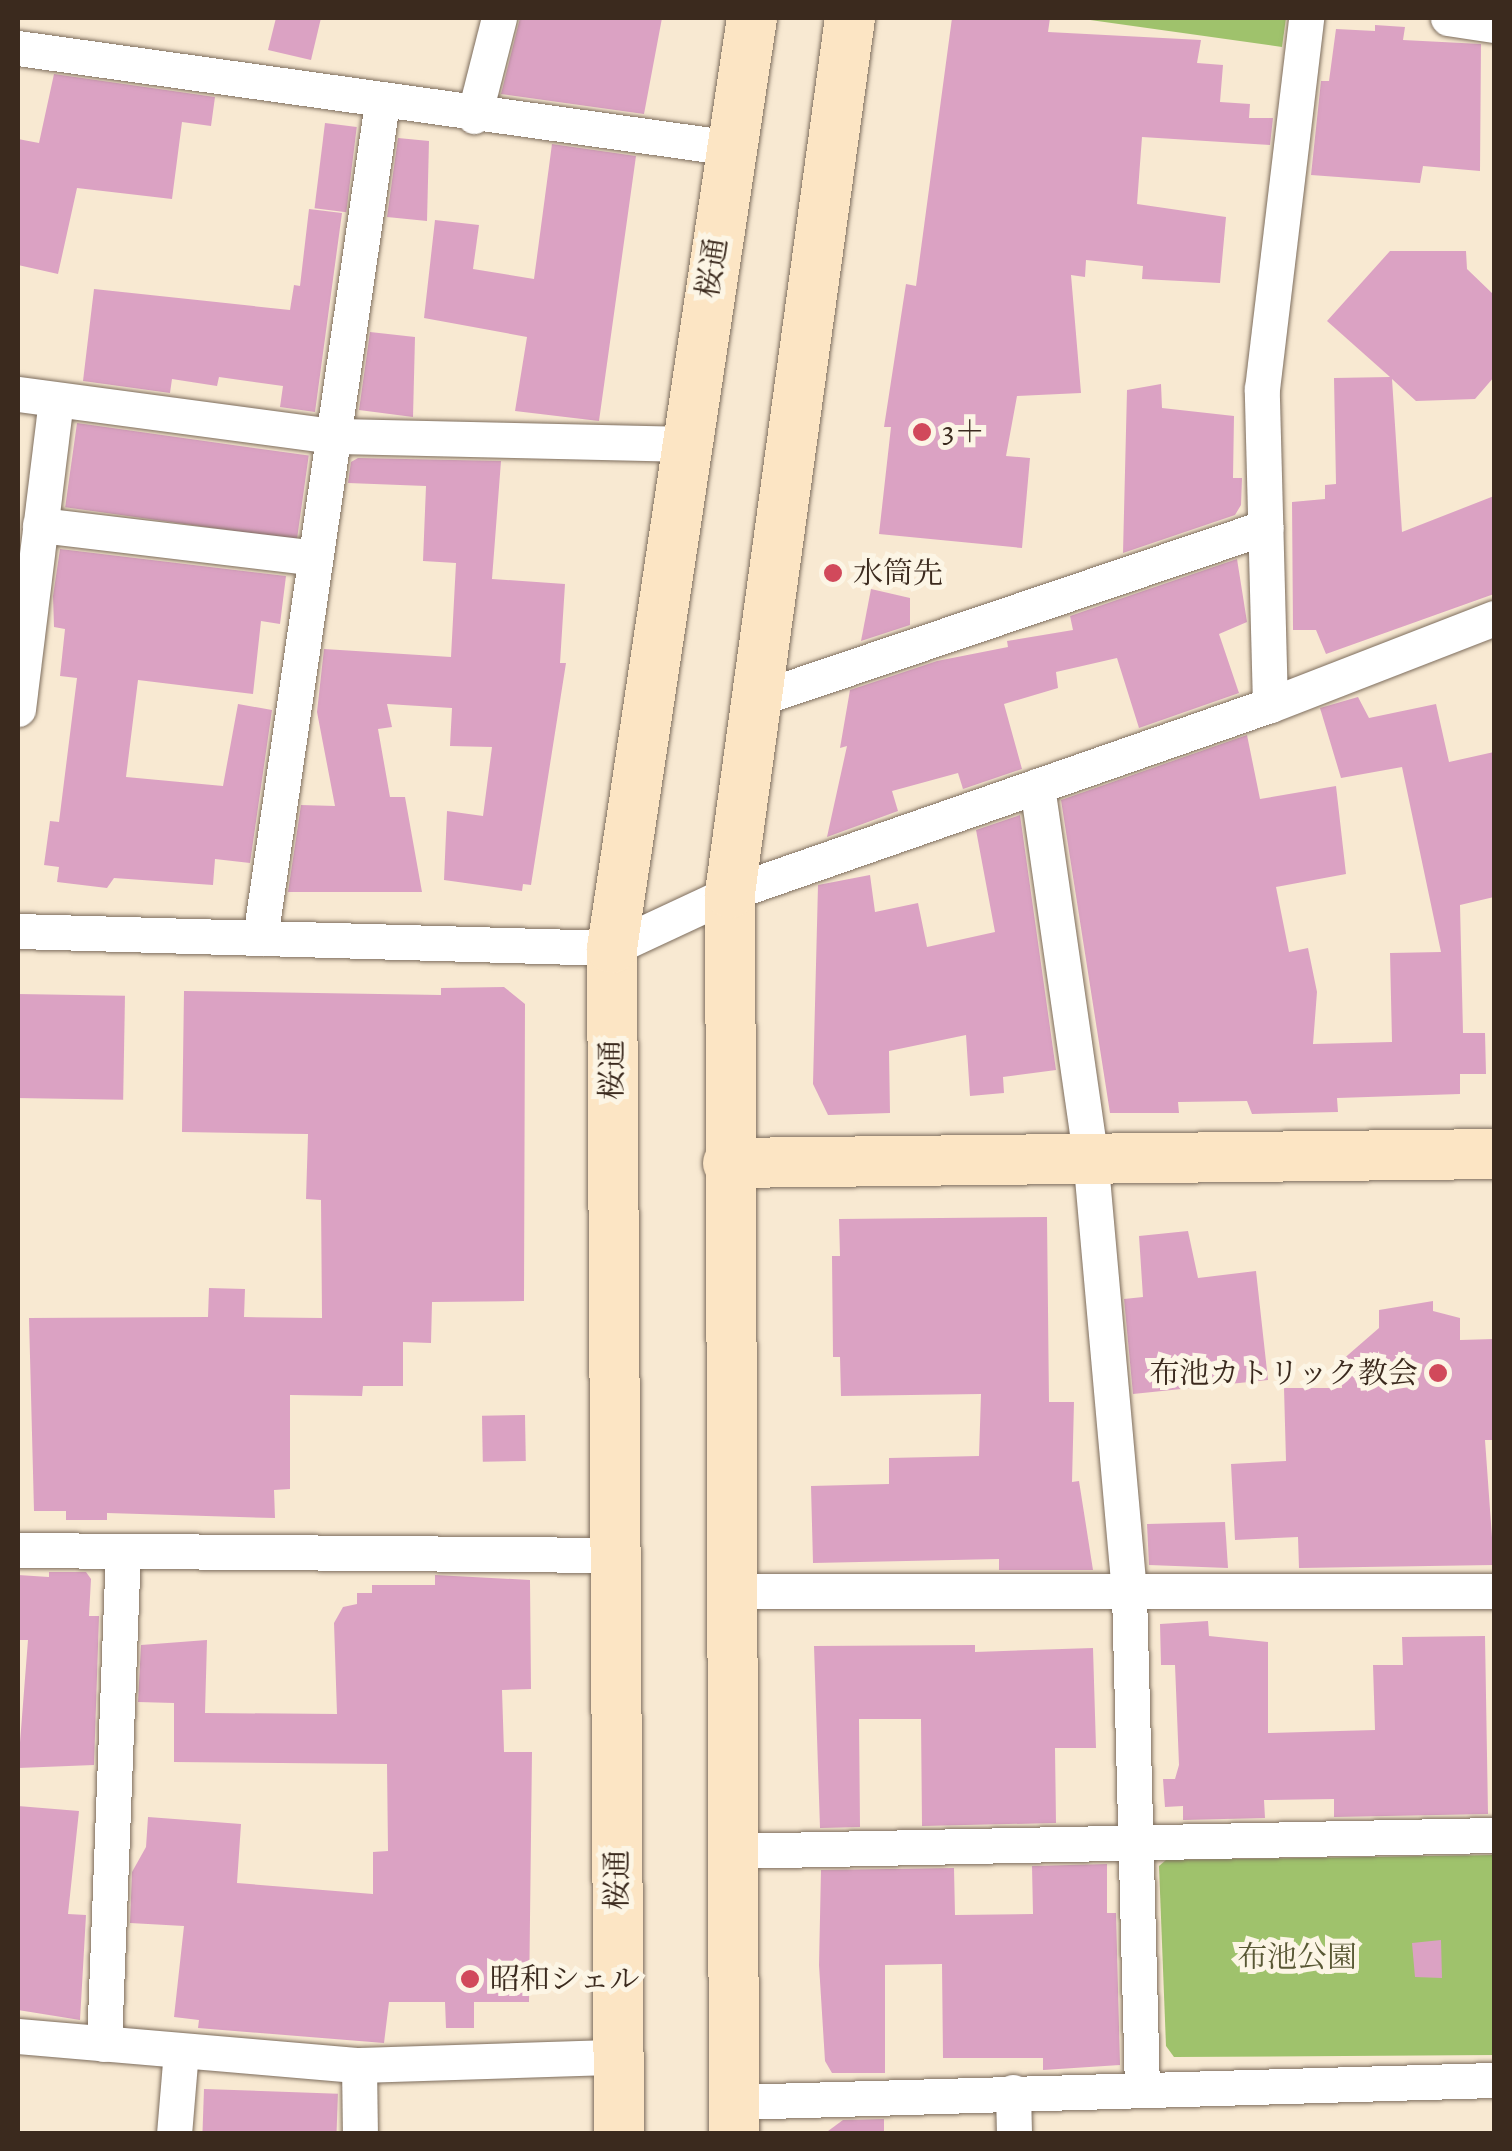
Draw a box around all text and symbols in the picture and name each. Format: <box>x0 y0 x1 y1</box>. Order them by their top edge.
street label: 桜通 <box>690 236 734 300</box>
place label: 3＋ <box>942 414 984 450</box>
marker: 3＋ <box>911 421 933 443</box>
place label: 水筒先 <box>853 555 943 591</box>
marker: 水筒先 <box>822 562 844 584</box>
street label: 桜通 <box>594 1040 630 1100</box>
place label: 布池カトリック教会 <box>1148 1355 1418 1391</box>
marker: 布池カトリック教会 <box>1427 1362 1449 1384</box>
street label: 桜通 <box>599 1850 635 1910</box>
park label: 布池公園 <box>1237 1939 1357 1975</box>
place label: 昭和シェル <box>490 1961 640 1997</box>
marker: 昭和シェル <box>459 1968 481 1990</box>

